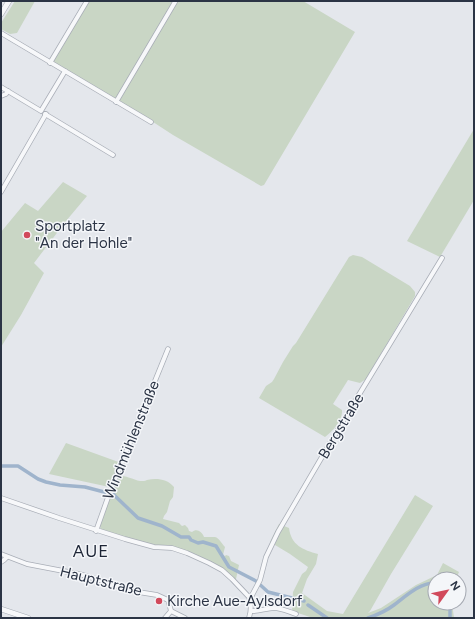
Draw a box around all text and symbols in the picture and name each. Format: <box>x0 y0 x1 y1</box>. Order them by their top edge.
place label: Sportplatz "An der Hohle" <box>35 217 132 252</box>
marker: Sportplatz "An der Hohle" <box>22 230 32 240</box>
street label: Windmühlenstraße <box>99 378 163 502</box>
street label: Bergstraße <box>314 390 368 462</box>
district label: AUE <box>73 541 109 561</box>
street label: Hauptstraße <box>58 562 144 600</box>
north arrow <box>427 571 467 611</box>
text: N <box>447 579 463 593</box>
place label: Kirche Aue-Aylsdorf <box>167 592 303 610</box>
marker: Kirche Aue-Aylsdorf <box>154 596 164 606</box>

